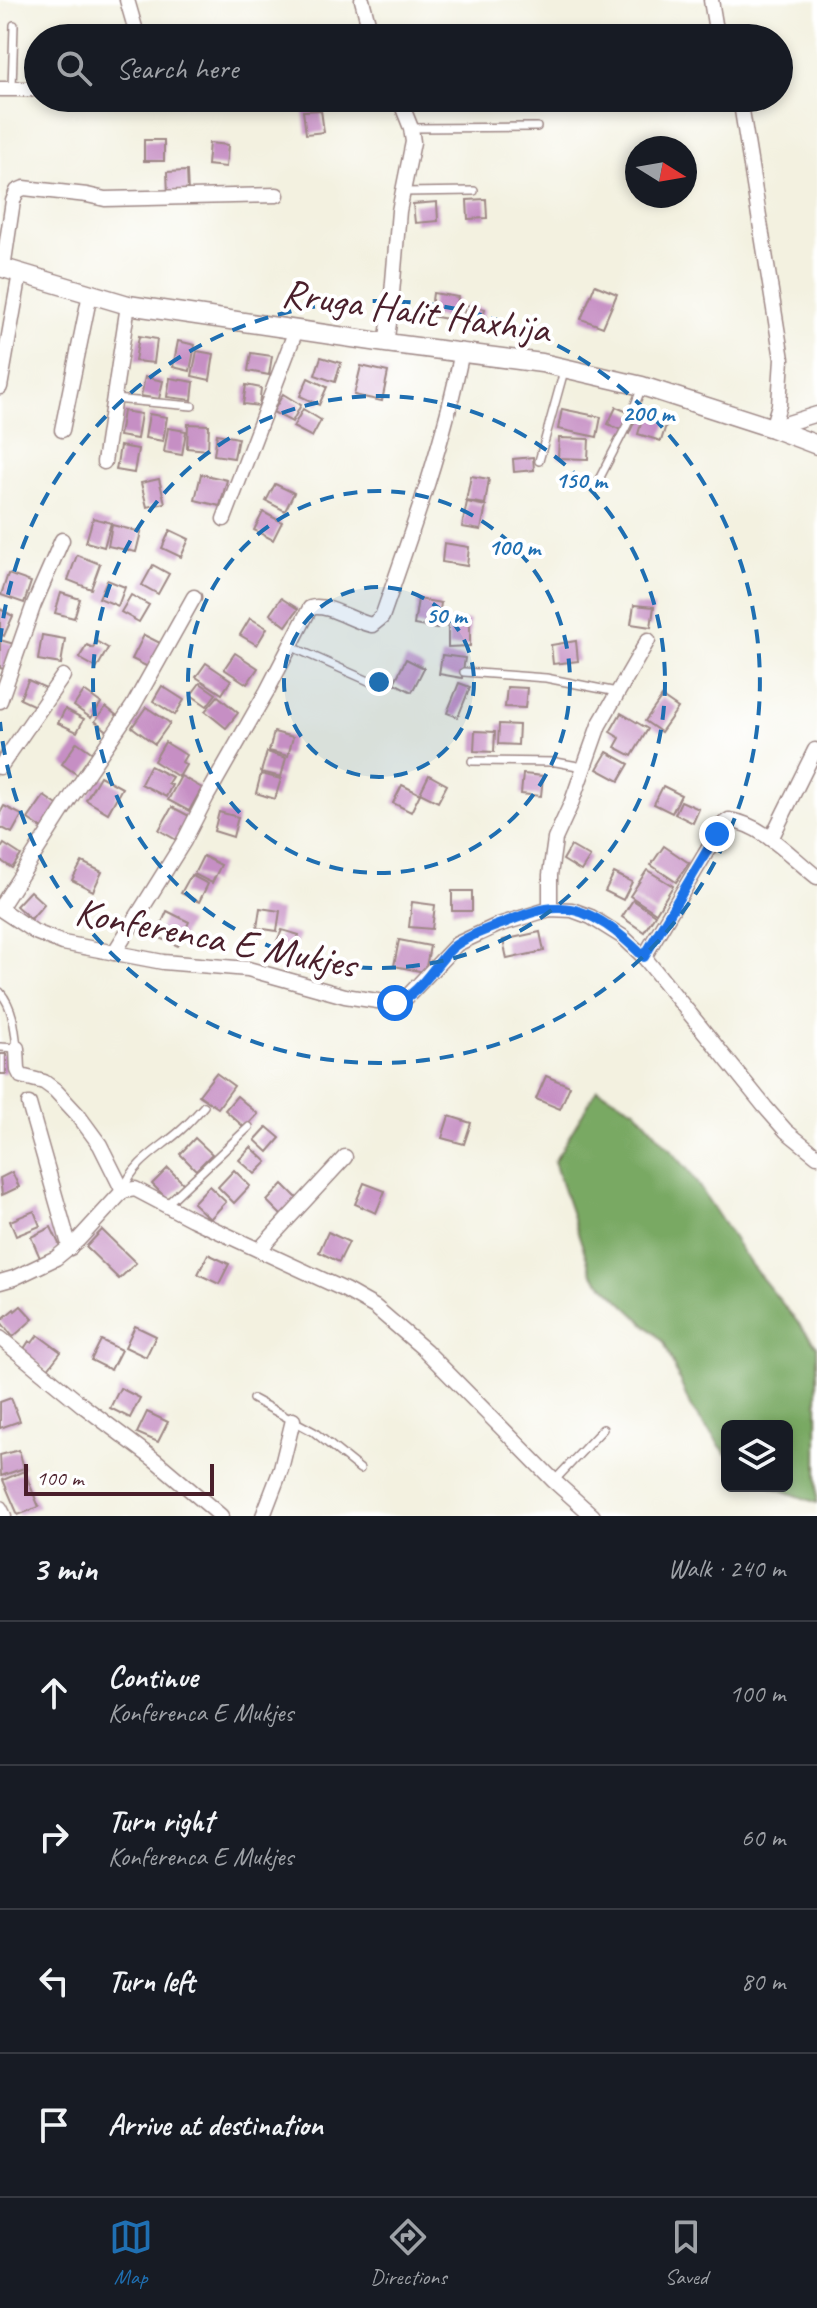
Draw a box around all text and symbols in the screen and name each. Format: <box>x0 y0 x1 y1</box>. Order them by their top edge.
search box <box>24 24 793 112</box>
icon: search <box>52 46 96 90</box>
text: Search here <box>116 49 238 87</box>
north arrow <box>625 136 697 208</box>
street label: Rruga Halit Haxhija <box>279 267 556 355</box>
text: 200 m <box>622 398 676 428</box>
text: 150 m <box>555 465 609 495</box>
text: 100 m <box>488 532 542 562</box>
text: 50 m <box>426 600 469 630</box>
centre of rings <box>365 668 393 696</box>
route end <box>699 816 735 852</box>
street label: Konferenca E Mukjes <box>71 886 364 990</box>
route start <box>377 985 413 1021</box>
map controls <box>721 1420 793 1492</box>
button: layers <box>721 1420 793 1492</box>
scale bar <box>24 1460 214 1496</box>
text: 100 m <box>36 1464 83 1492</box>
text: 3 min <box>32 1547 97 1590</box>
text: Walk · 240 m <box>668 1552 785 1585</box>
text: Continue <box>108 1658 198 1696</box>
icon: ahead <box>32 1671 76 1715</box>
text: 100 m <box>729 1677 785 1710</box>
text: Konferenca E Mukjes <box>108 1696 293 1729</box>
text: Turn right <box>108 1802 213 1840</box>
icon: right <box>32 1815 76 1859</box>
text: 60 m <box>741 1821 785 1854</box>
text: Konferenca E Mukjes <box>108 1840 293 1873</box>
icon: left <box>32 1959 76 2003</box>
text: Turn left <box>108 1962 195 2000</box>
text: 80 m <box>741 1965 785 1998</box>
icon: arrive <box>32 2103 76 2147</box>
text: Arrive at destination <box>108 2106 323 2144</box>
tab: Map <box>109 2215 153 2291</box>
tab: Directions <box>370 2215 447 2291</box>
tab: Saved <box>664 2215 708 2291</box>

